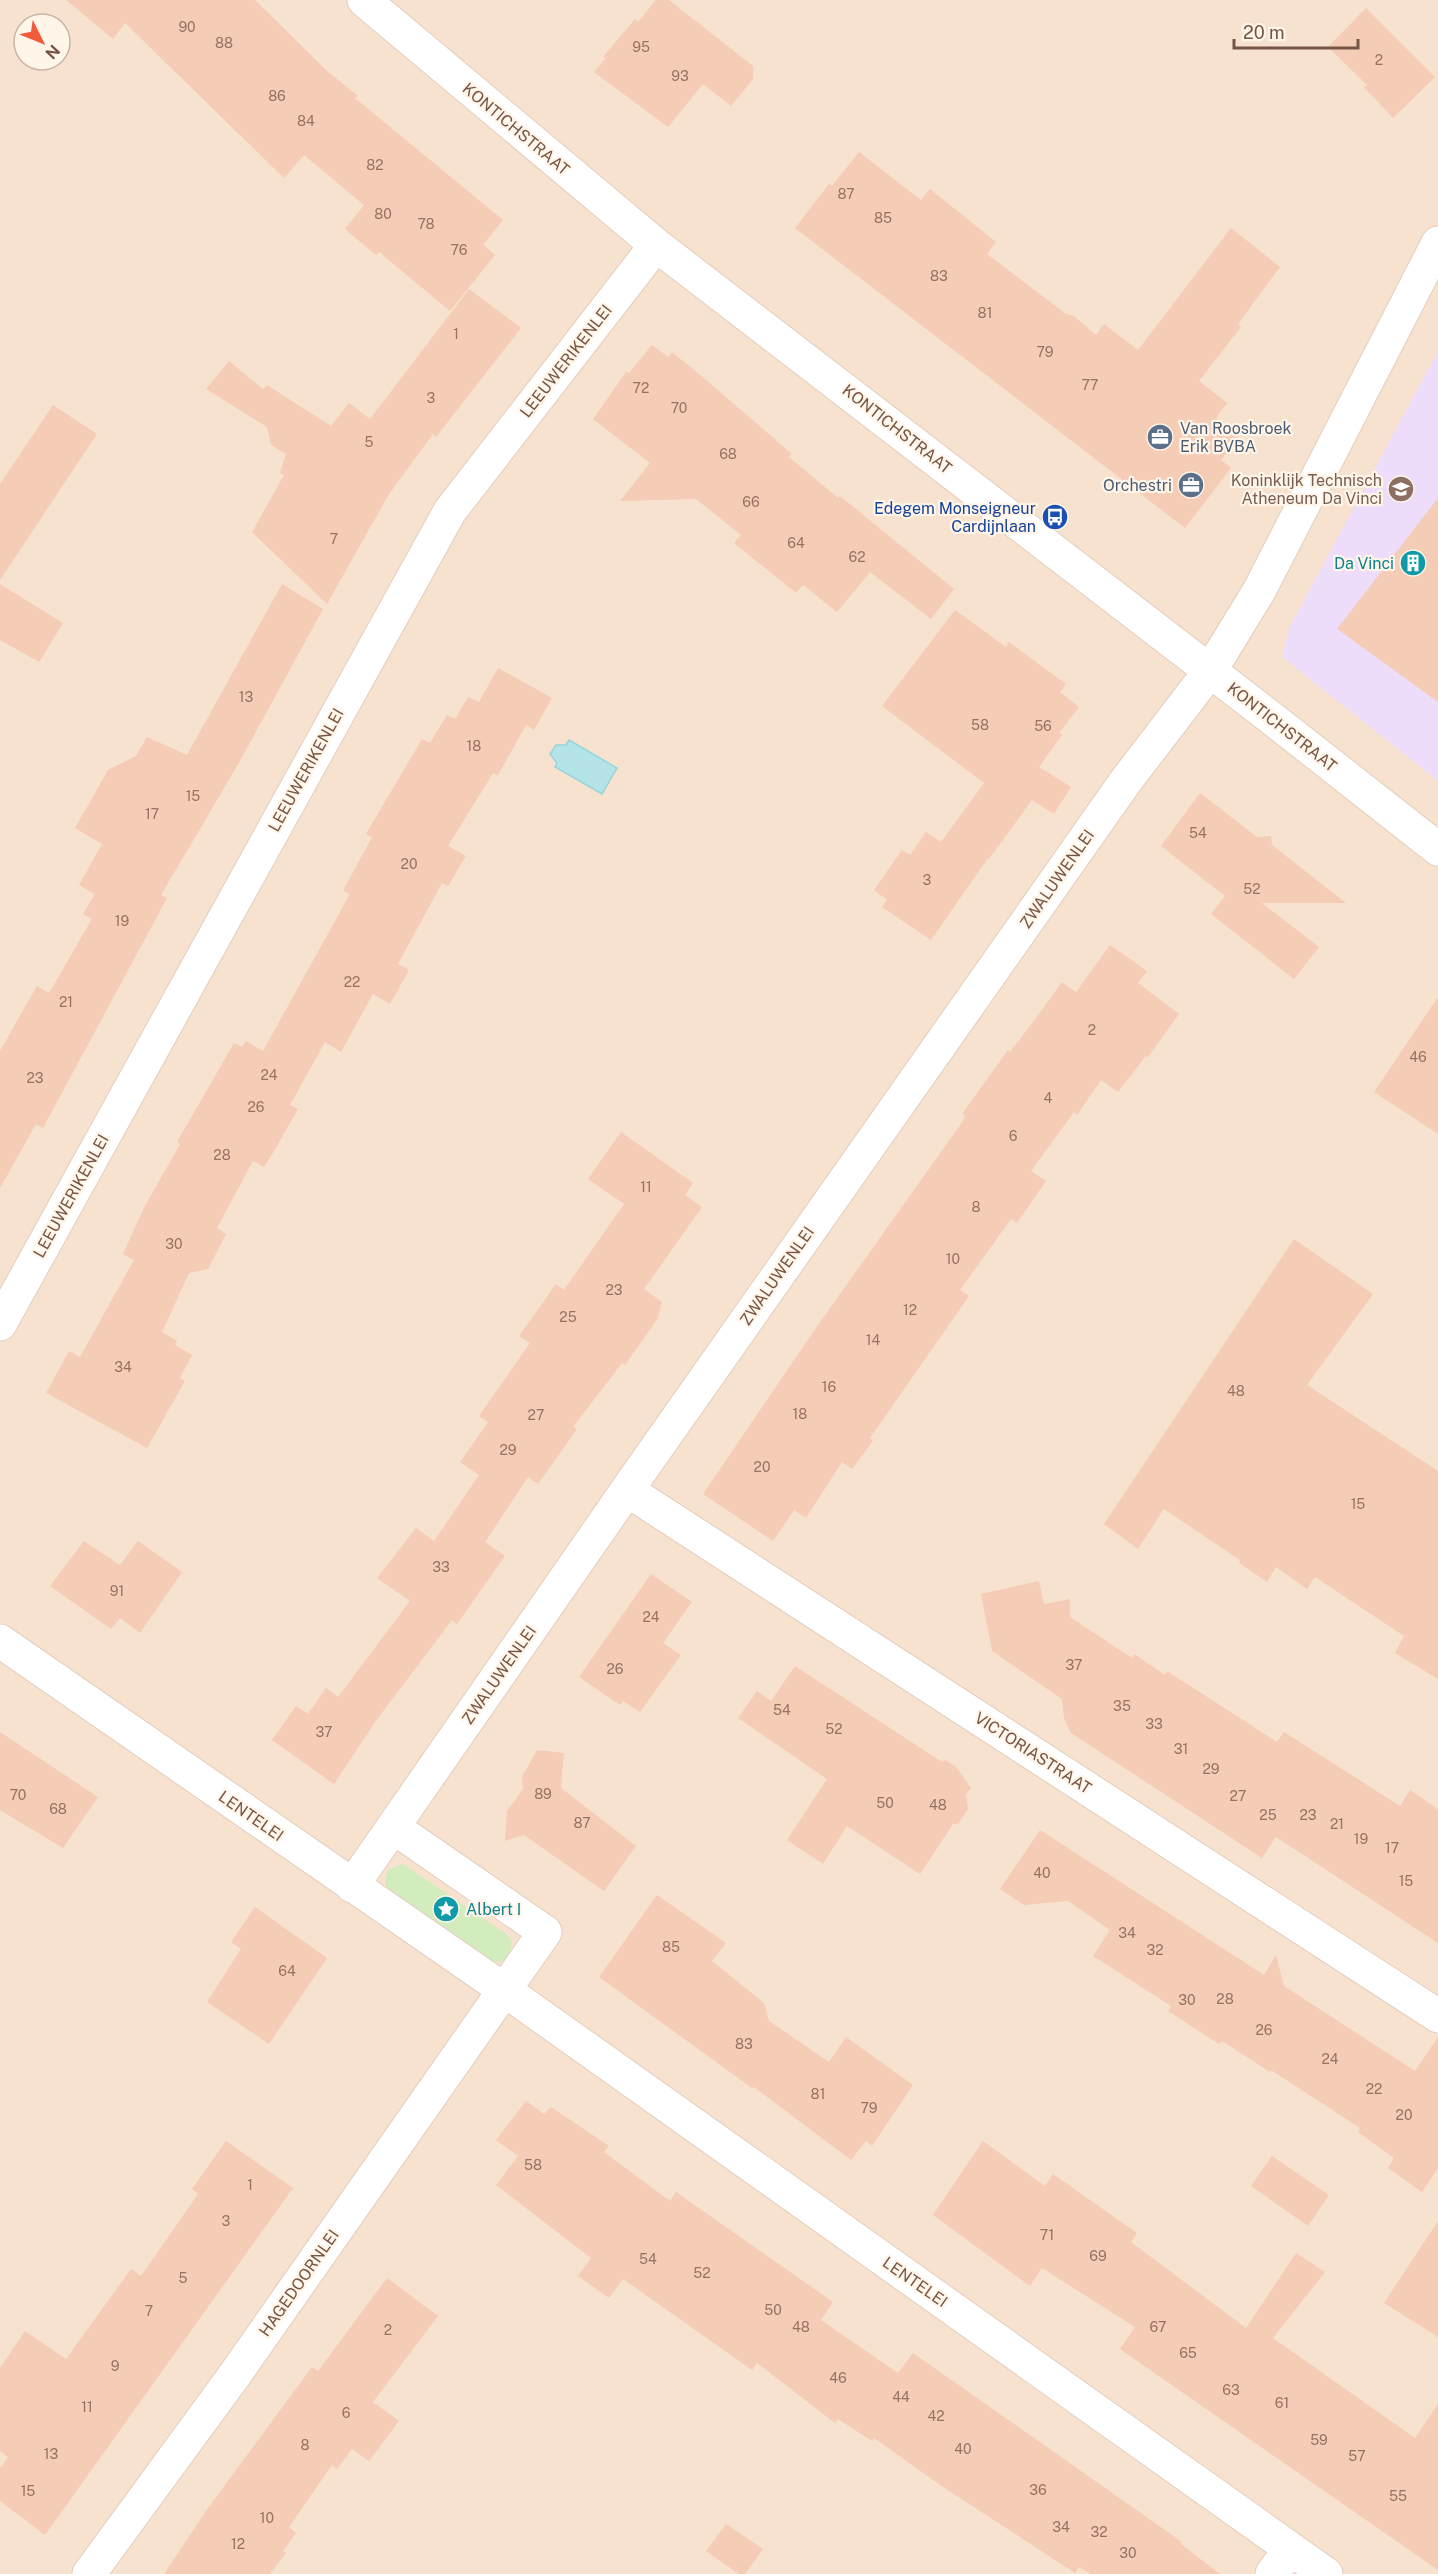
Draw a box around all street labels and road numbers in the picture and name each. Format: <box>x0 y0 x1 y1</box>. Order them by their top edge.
street label: KONTICHSTRAAT <box>459 79 574 180</box>
street label: LEEUWERIKENLEI <box>516 301 616 421</box>
street label: KONTICHSTRAAT <box>838 380 956 478</box>
street label: KONTICHSTRAAT <box>1223 678 1341 776</box>
street label: LEEUWERIKENLEI <box>264 705 348 835</box>
street label: ZWALUWENLEI <box>1016 826 1098 932</box>
street label: LEEUWERIKENLEI <box>29 1131 113 1261</box>
street label: ZWALUWENLEI <box>736 1223 818 1329</box>
street label: ZWALUWENLEI <box>458 1622 540 1728</box>
street label: VICTORIASTRAAT <box>971 1708 1095 1798</box>
street label: LENTELEI <box>215 1787 287 1845</box>
street label: HAGEDOORNLEI <box>255 2226 343 2340</box>
street label: LENTELEI <box>879 2253 951 2311</box>

